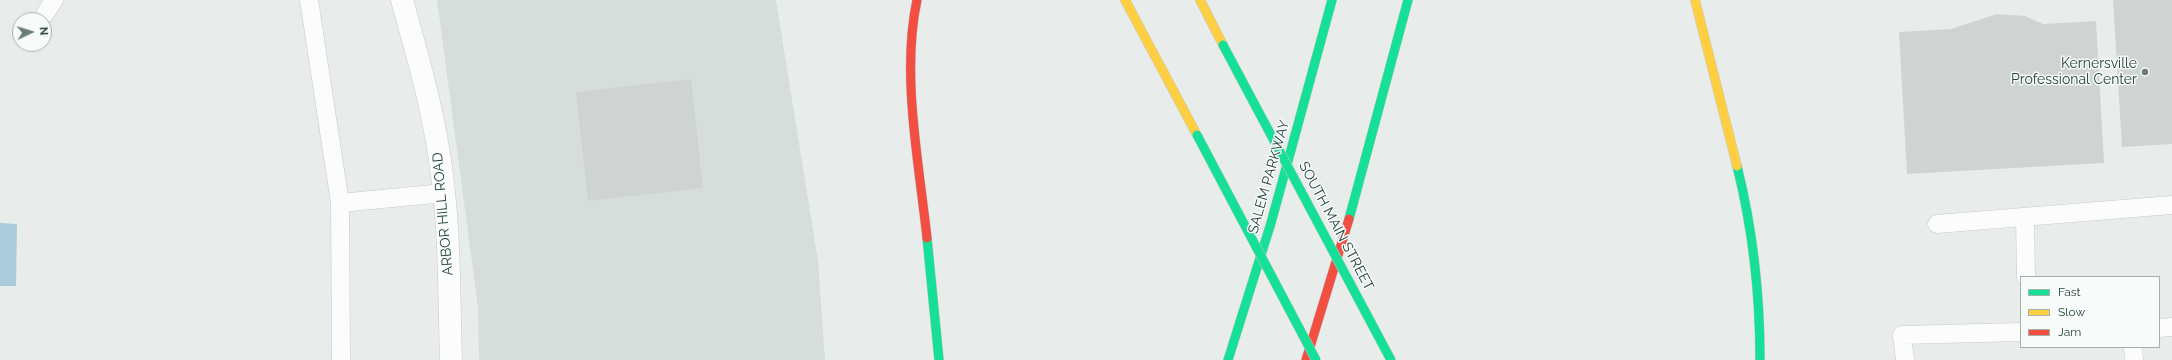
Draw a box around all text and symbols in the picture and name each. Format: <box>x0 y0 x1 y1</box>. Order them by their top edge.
north arrow <box>12 12 52 52</box>
text: N <box>37 27 50 36</box>
place label: Kernersville Professional Center <box>2011 56 2137 88</box>
marker: Kernersville Professional Center <box>2140 67 2150 77</box>
street label: SALEM PARKWAY <box>1245 118 1293 236</box>
street label: ARBOR HILL ROAD <box>429 152 457 276</box>
street label: SOUTH MAIN STREET <box>1295 159 1377 293</box>
legend <box>2020 276 2160 348</box>
text: Fast <box>2058 285 2081 299</box>
text: Slow <box>2058 305 2085 319</box>
text: Jam <box>2058 325 2081 339</box>

